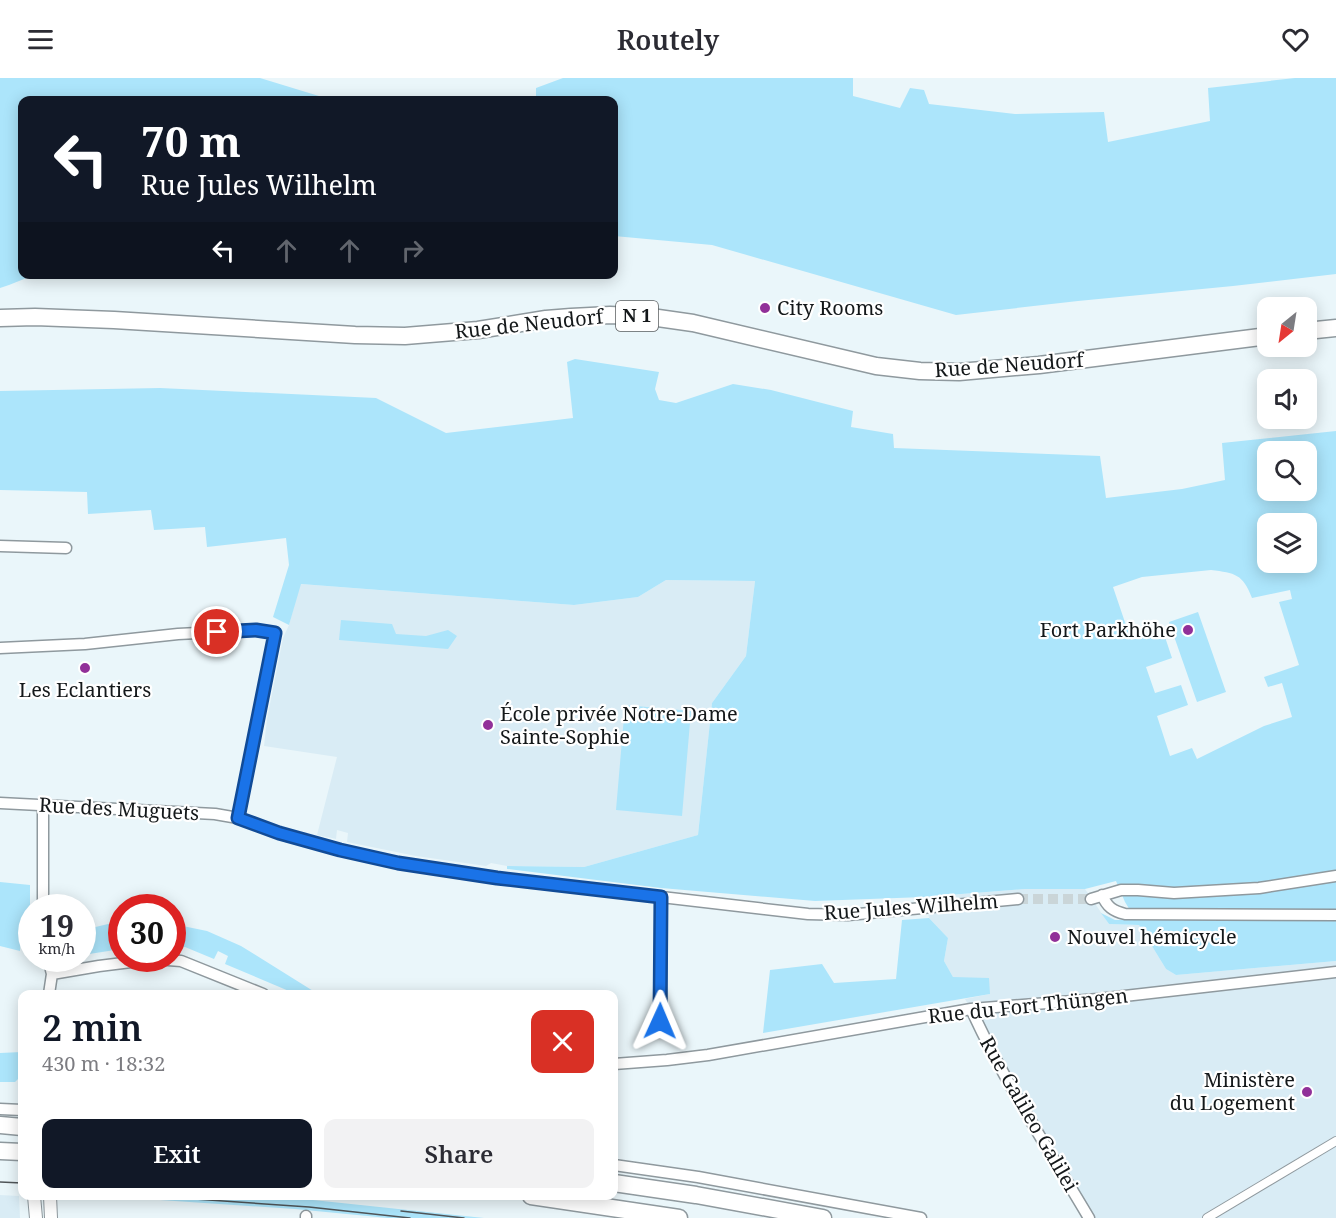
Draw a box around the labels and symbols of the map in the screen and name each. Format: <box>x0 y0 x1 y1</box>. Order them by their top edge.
place label: City Rooms <box>777 294 883 321</box>
north arrow <box>1257 297 1317 357</box>
road number: N 1 <box>616 301 658 331</box>
marker: City Rooms <box>758 301 772 315</box>
street label: Rue de Neudorf <box>453 302 606 345</box>
street label: Rue de Neudorf <box>934 346 1086 383</box>
pin <box>191 606 242 657</box>
place label: Fort Parkhöhe <box>1040 616 1176 643</box>
marker: Fort Parkhöhe <box>1181 623 1195 637</box>
marker: Les Eclantiers <box>78 661 92 675</box>
place label: Les Eclantiers <box>19 676 151 703</box>
place label: École privée Notre-Dame Sainte-Sophie <box>500 700 738 750</box>
marker: École privée Notre-Dame Sainte-Sophie <box>481 718 495 732</box>
street label: Rue des Muguets <box>38 791 200 826</box>
street label: Rue Jules Wilhelm <box>823 887 999 926</box>
speed limit sign: 30 <box>108 894 186 972</box>
place label: Nouvel hémicycle <box>1067 923 1237 950</box>
marker: Nouvel hémicycle <box>1048 930 1062 944</box>
street label: Rue du Fort Thüngen <box>927 982 1129 1029</box>
position arrow <box>628 989 692 1053</box>
street label: Rue Galileo Galilei <box>974 1031 1085 1197</box>
place label: Ministère du Logement <box>1170 1066 1295 1116</box>
marker: Ministère du Logement <box>1300 1085 1314 1099</box>

